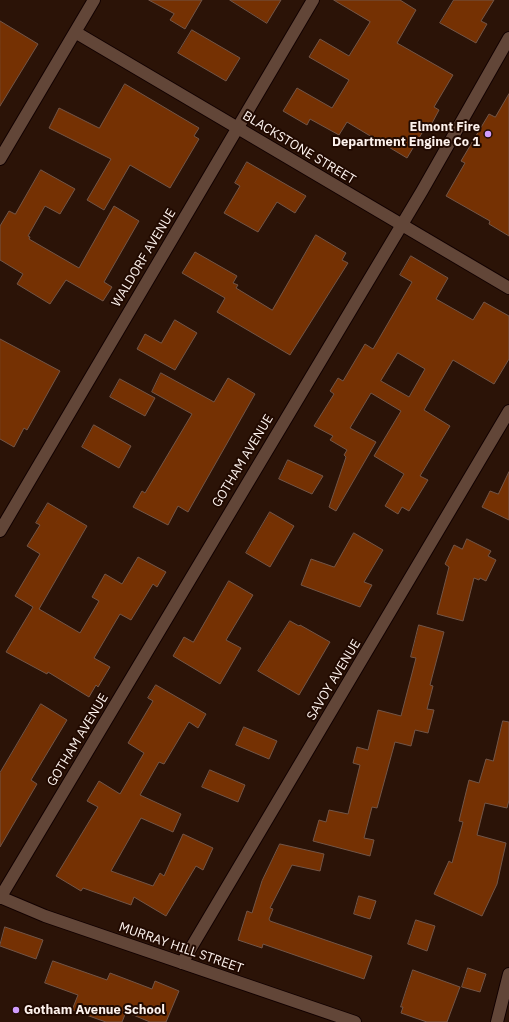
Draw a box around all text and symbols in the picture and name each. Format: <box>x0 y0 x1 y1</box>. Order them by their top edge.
street label: BLACKSTONE STREET <box>240 108 358 188</box>
place label: Elmont Fire Department Engine Co 1 <box>332 119 480 150</box>
marker: Elmont Fire Department Engine Co 1 <box>483 129 493 139</box>
street label: WALDORF AVENUE <box>109 206 179 310</box>
street label: GOTHAM AVENUE <box>209 412 277 510</box>
street label: SAVOY AVENUE <box>304 637 364 723</box>
street label: GOTHAM AVENUE <box>44 691 112 789</box>
street label: MURRAY HILL STREET <box>117 919 245 977</box>
place label: Gotham Avenue School <box>24 1002 165 1018</box>
marker: Gotham Avenue School <box>11 1005 21 1015</box>

